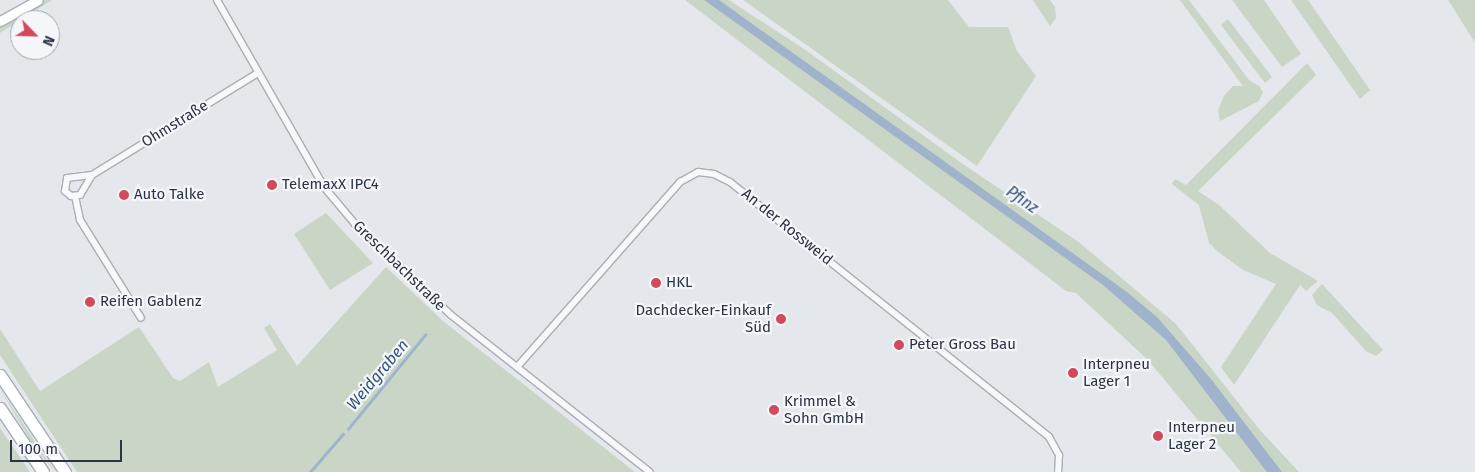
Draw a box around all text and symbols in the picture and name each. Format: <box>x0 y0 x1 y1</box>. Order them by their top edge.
north arrow <box>10 10 60 60</box>
text: N <box>39 33 58 49</box>
street label: Ohmstraße <box>138 97 212 151</box>
place label: TelemaxX IPC4 <box>282 176 379 194</box>
marker: TelemaxX IPC4 <box>266 179 278 191</box>
water label: Pfinz <box>1002 182 1042 218</box>
street label: An der Rossweid <box>738 185 836 269</box>
place label: Auto Talke <box>134 186 204 204</box>
marker: Auto Talke <box>118 189 130 201</box>
street label: Greschbachstraße <box>349 217 449 315</box>
place label: HKL <box>666 274 693 292</box>
marker: HKL <box>650 277 662 289</box>
place label: Reifen Gablenz <box>100 293 201 311</box>
marker: Reifen Gablenz <box>84 296 96 308</box>
place label: Dachdecker-Einkauf Süd <box>636 301 771 336</box>
marker: Dachdecker-Einkauf Süd <box>775 313 787 325</box>
water label: Weidgraben <box>343 336 413 414</box>
place label: Peter Gross Bau <box>909 336 1016 354</box>
marker: Peter Gross Bau <box>893 339 905 351</box>
place label: Interpneu Lager 1 <box>1083 355 1150 390</box>
marker: Interpneu Lager 1 <box>1067 367 1079 379</box>
place label: Krimmel & Sohn GmbH <box>784 392 864 427</box>
marker: Krimmel & Sohn GmbH <box>768 404 780 416</box>
place label: Interpneu Lager 2 <box>1168 418 1235 453</box>
scale bar <box>12 430 125 462</box>
marker: Interpneu Lager 2 <box>1152 430 1164 442</box>
text: 100 m <box>18 440 58 458</box>

